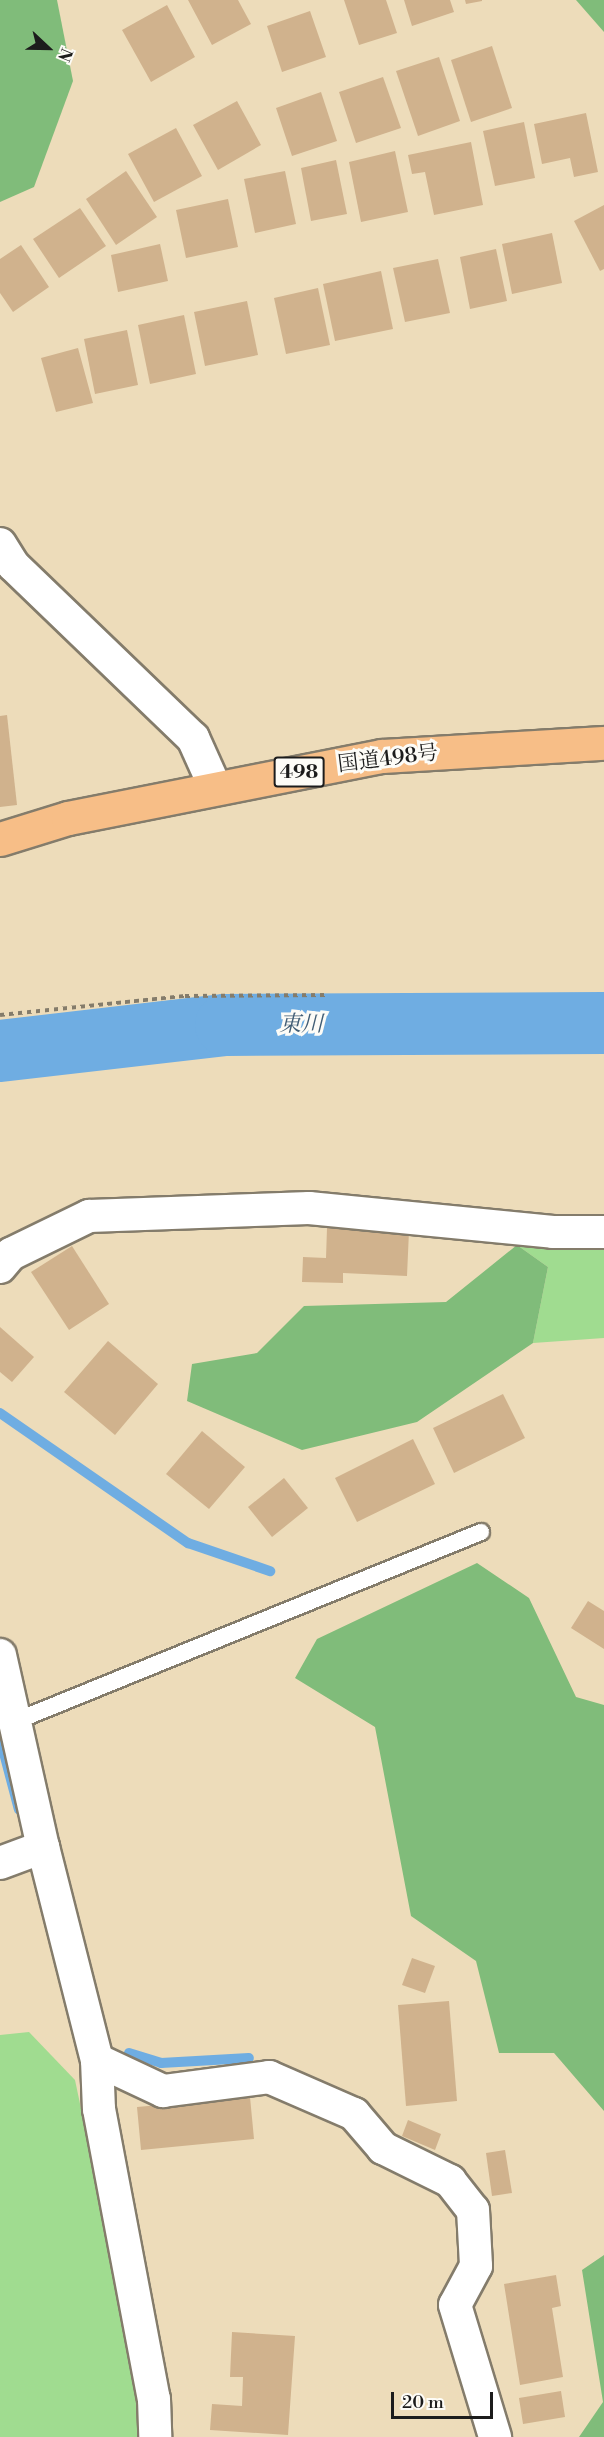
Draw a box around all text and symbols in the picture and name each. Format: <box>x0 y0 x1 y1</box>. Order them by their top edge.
north arrow <box>18 18 78 78</box>
text: N <box>53 45 76 64</box>
street label: 国道498号 <box>336 740 440 778</box>
road number: 498 <box>274 755 324 789</box>
water label: 東川 <box>279 1012 323 1038</box>
scale bar <box>394 2380 496 2418</box>
text: 20 m <box>402 2391 444 2414</box>

